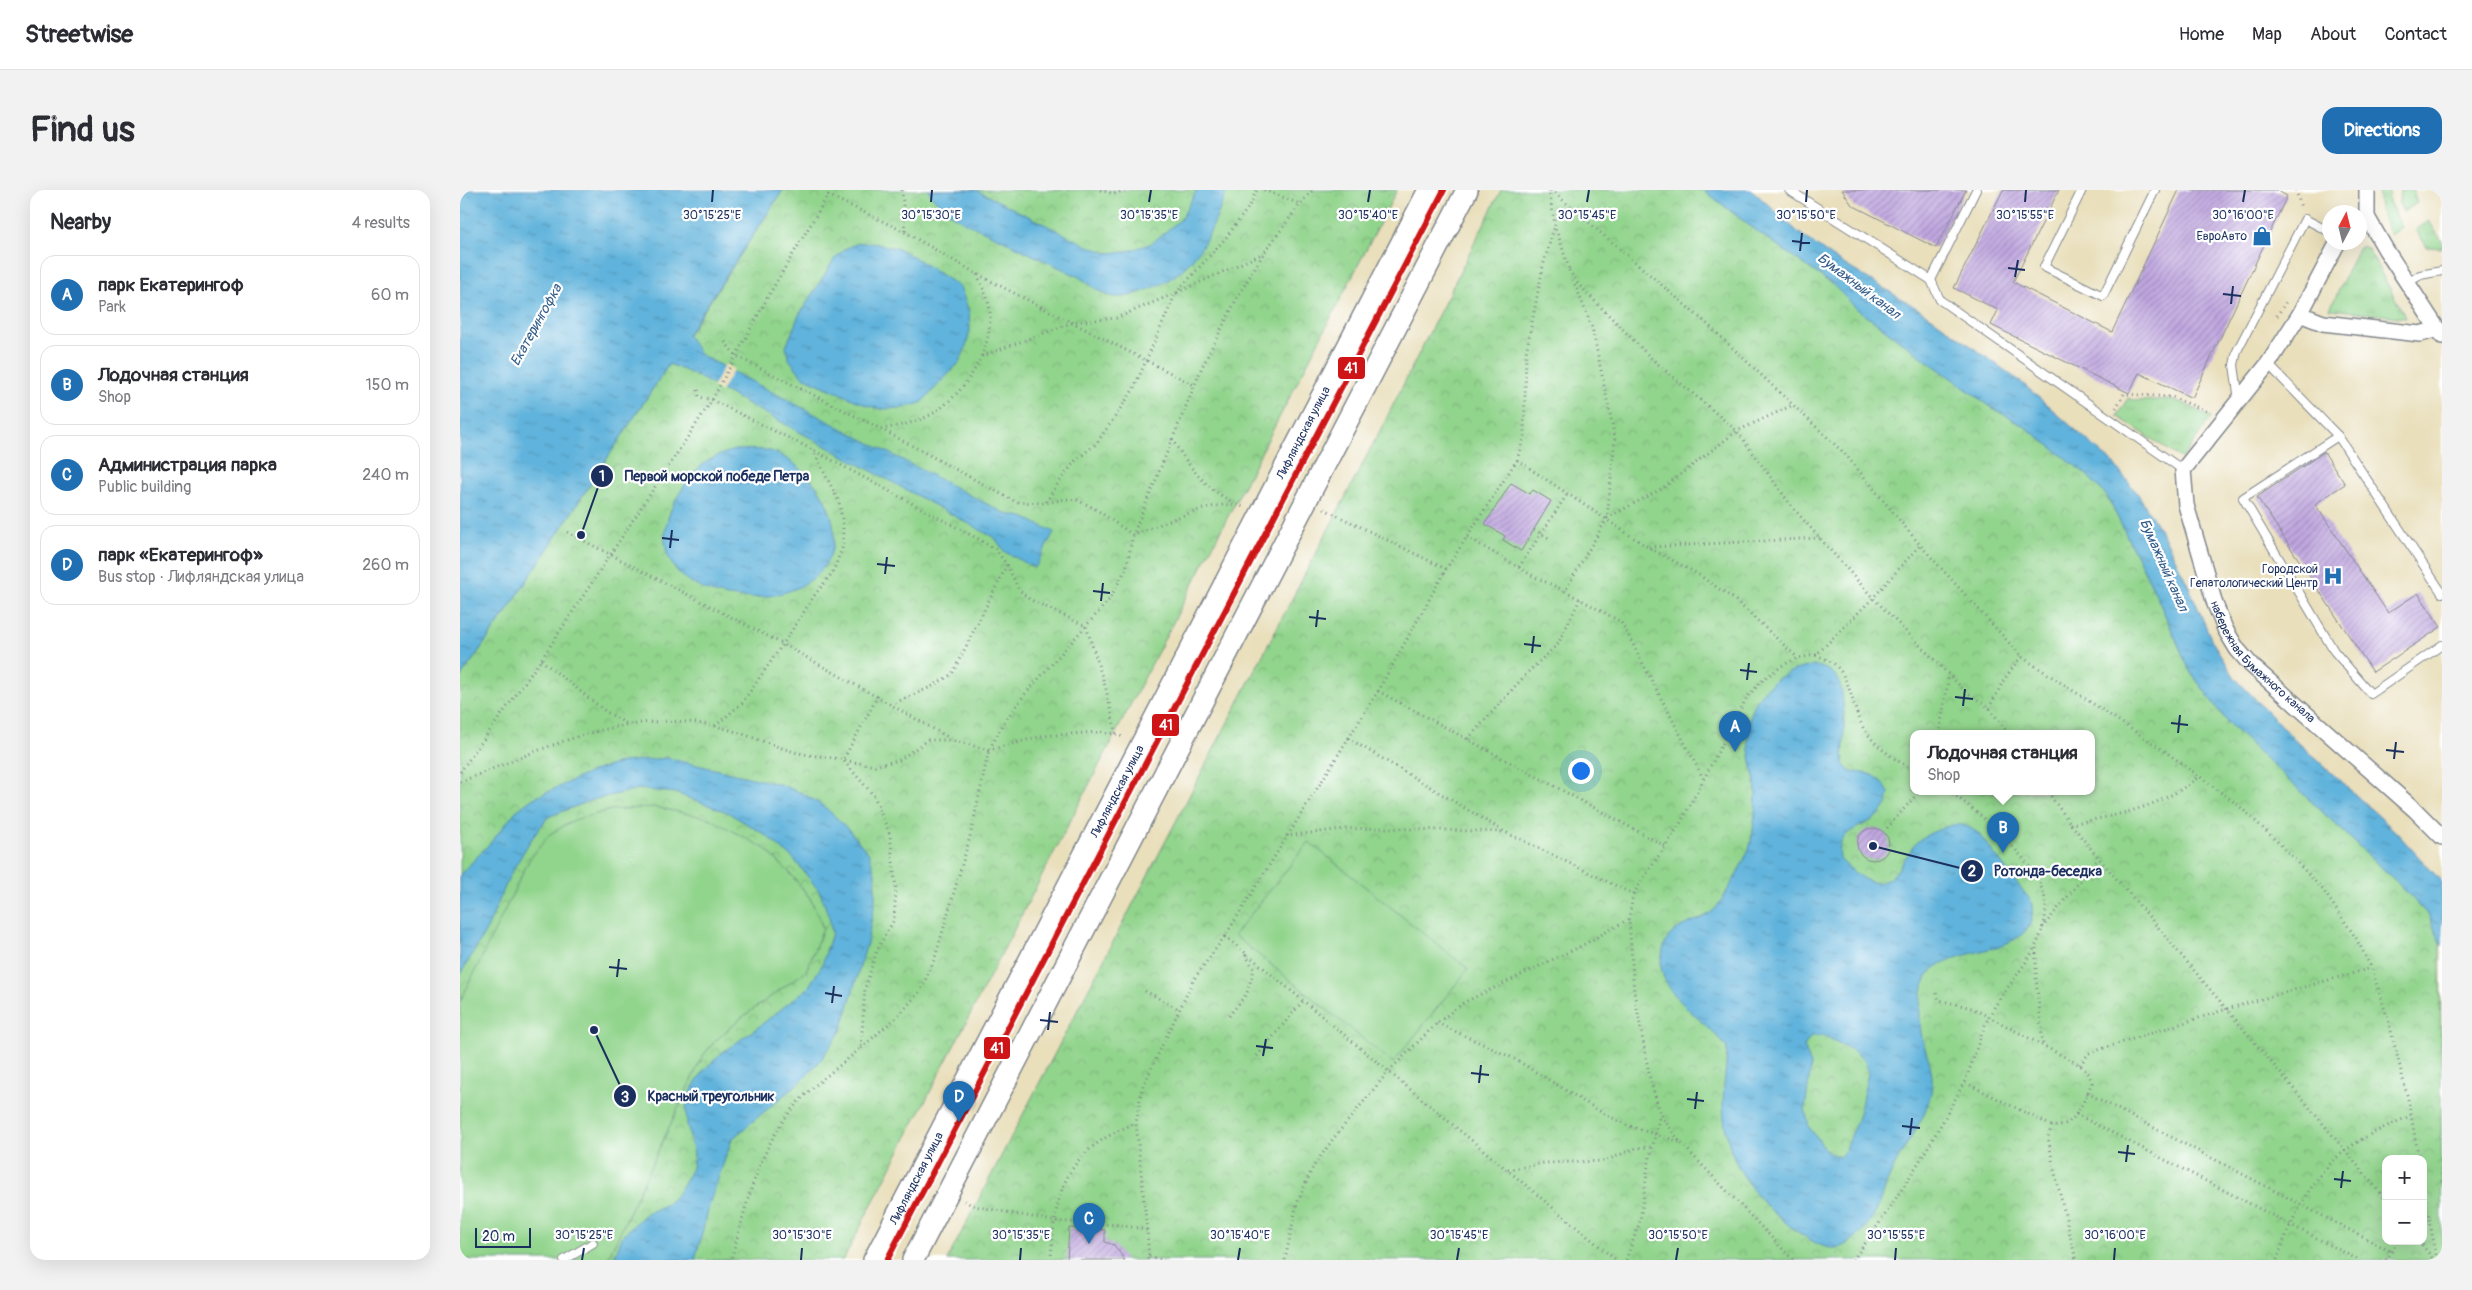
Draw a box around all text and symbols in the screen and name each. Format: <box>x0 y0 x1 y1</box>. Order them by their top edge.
text: Streetwise <box>25 20 133 49</box>
text: Home <box>2179 23 2224 46</box>
text: Map <box>2252 23 2282 46</box>
text: About <box>2310 23 2356 46</box>
text: Contact <box>2384 23 2447 46</box>
button: Directions <box>2322 107 2442 154</box>
text: Find us <box>30 108 135 152</box>
north arrow <box>2322 205 2367 250</box>
text: 30°15'25"E <box>683 208 741 223</box>
text: 30°15'30"E <box>901 208 961 223</box>
text: 30°15'35"E <box>1120 208 1178 223</box>
text: 30°15'40"E <box>1338 208 1398 223</box>
text: 30°15'45"E <box>1558 208 1616 223</box>
text: 30°15'50"E <box>1776 208 1836 223</box>
text: 30°15'55"E <box>1996 208 2054 223</box>
text: 30°16'00"E <box>2212 208 2274 223</box>
text: Nearby <box>50 209 111 236</box>
text: 4 results <box>352 213 410 233</box>
shop icon: ЕвроАвто <box>2251 225 2273 247</box>
place label: ЕвроАвто <box>2197 229 2248 244</box>
water label: Бумажный канал <box>1814 249 1905 324</box>
text: парк Екатерингоф <box>98 273 244 297</box>
water label: Екатерингофка <box>507 280 566 369</box>
text: A <box>62 285 72 305</box>
text: 60 m <box>371 285 409 305</box>
text: Park <box>98 297 126 317</box>
line badge: 41 <box>1337 356 1366 380</box>
text: 41 <box>1344 360 1358 377</box>
text: Лодочная станция <box>98 363 249 387</box>
text: B <box>62 375 72 395</box>
text: 150 m <box>365 375 409 395</box>
street label: Лифляндская улица <box>1272 383 1334 482</box>
text: Shop <box>98 387 131 407</box>
text: Администрация парка <box>98 453 277 477</box>
callout: Первой морской победе Петра <box>590 461 819 490</box>
text: C <box>62 465 72 485</box>
text: 240 m <box>362 465 409 485</box>
text: 1 <box>599 467 605 486</box>
text: Первой морской победе Петра <box>625 468 810 485</box>
text: Public building <box>98 477 191 497</box>
water label: Бумажный канал <box>2136 516 2193 615</box>
text: парк «Екатерингоф» <box>98 543 263 567</box>
text: D <box>62 555 72 575</box>
text: 260 m <box>362 555 409 575</box>
place label: Городской Гепатологический Центр <box>2190 562 2318 591</box>
hospital icon: Городской Гепатологический Центр <box>2322 565 2344 587</box>
text: Bus stop · Лифляндская улица <box>98 567 304 587</box>
street label: набережная Бумажного канала <box>2207 599 2319 726</box>
pin: A <box>1719 711 1751 752</box>
line badge: 41 <box>1151 713 1180 737</box>
text: 41 <box>1159 717 1173 734</box>
popup <box>1910 730 2095 795</box>
text: Лодочная станция <box>1927 741 2078 765</box>
street label: Лифляндская улица <box>1086 742 1147 841</box>
your location <box>1568 758 1594 784</box>
text: Shop <box>1927 765 1960 785</box>
pin: B <box>1987 812 2019 853</box>
callout: Ротонда-беседка <box>1959 856 2112 885</box>
text: 2 <box>1968 862 1976 881</box>
text: Ротонда-беседка <box>1994 863 2102 880</box>
line badge: 41 <box>983 1036 1011 1060</box>
text: 41 <box>990 1040 1004 1057</box>
pin: D <box>943 1081 975 1122</box>
callout: Красный треугольник <box>613 1082 785 1111</box>
text: 3 <box>621 1088 629 1107</box>
text: Красный треугольник <box>647 1088 775 1105</box>
street label: Лифляндская улица <box>886 1129 947 1228</box>
map controls <box>2382 1155 2427 1245</box>
button: + <box>2382 1155 2427 1200</box>
button: − <box>2382 1200 2427 1245</box>
pin: C <box>1073 1203 1105 1244</box>
scale bar <box>475 1225 531 1248</box>
text: 20 m <box>482 1228 515 1245</box>
text: 30°15'25"E <box>555 1228 613 1243</box>
text: 30°15'30"E <box>772 1228 832 1243</box>
text: 30°15'35"E <box>992 1228 1050 1243</box>
text: 30°15'40"E <box>1210 1228 1270 1243</box>
text: 30°15'45"E <box>1430 1228 1488 1243</box>
text: 30°15'50"E <box>1648 1228 1708 1243</box>
text: 30°15'55"E <box>1867 1228 1925 1243</box>
text: 30°16'00"E <box>2084 1228 2146 1243</box>

